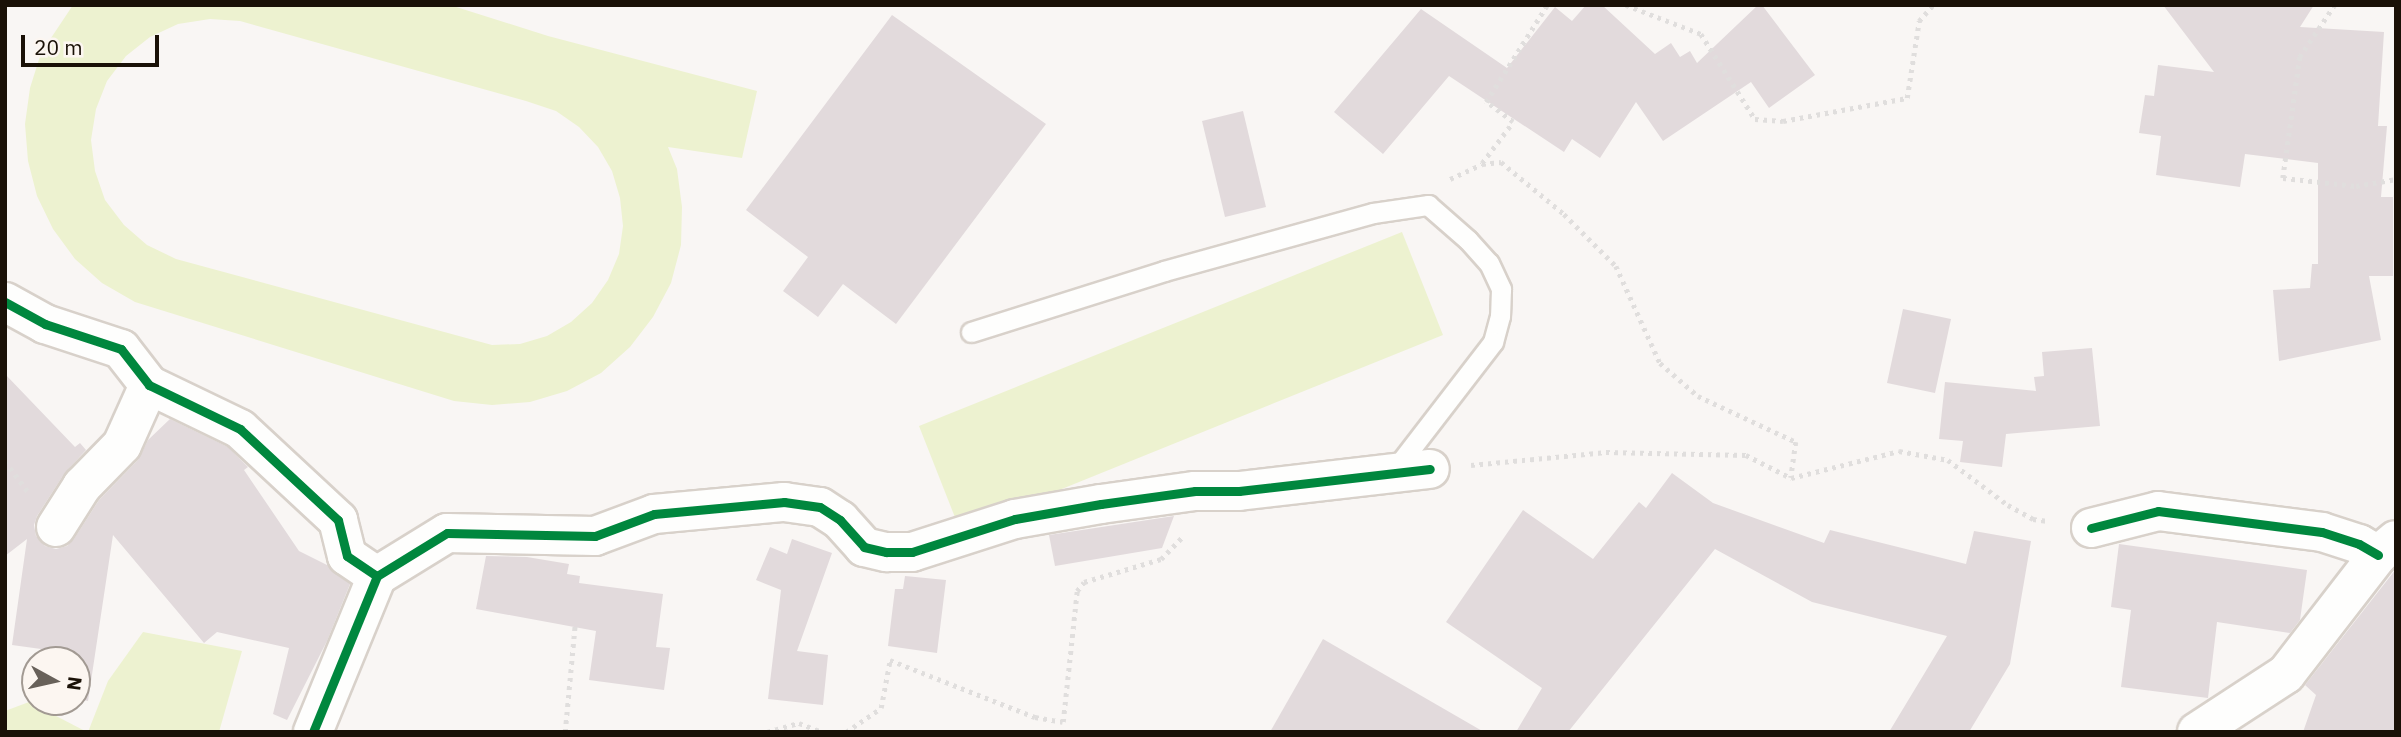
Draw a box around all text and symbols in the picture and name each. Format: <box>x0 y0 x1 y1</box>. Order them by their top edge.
scale bar <box>24 21 163 65</box>
text: 20 m <box>34 33 83 61</box>
north arrow <box>21 646 91 716</box>
text: N <box>62 675 88 692</box>

